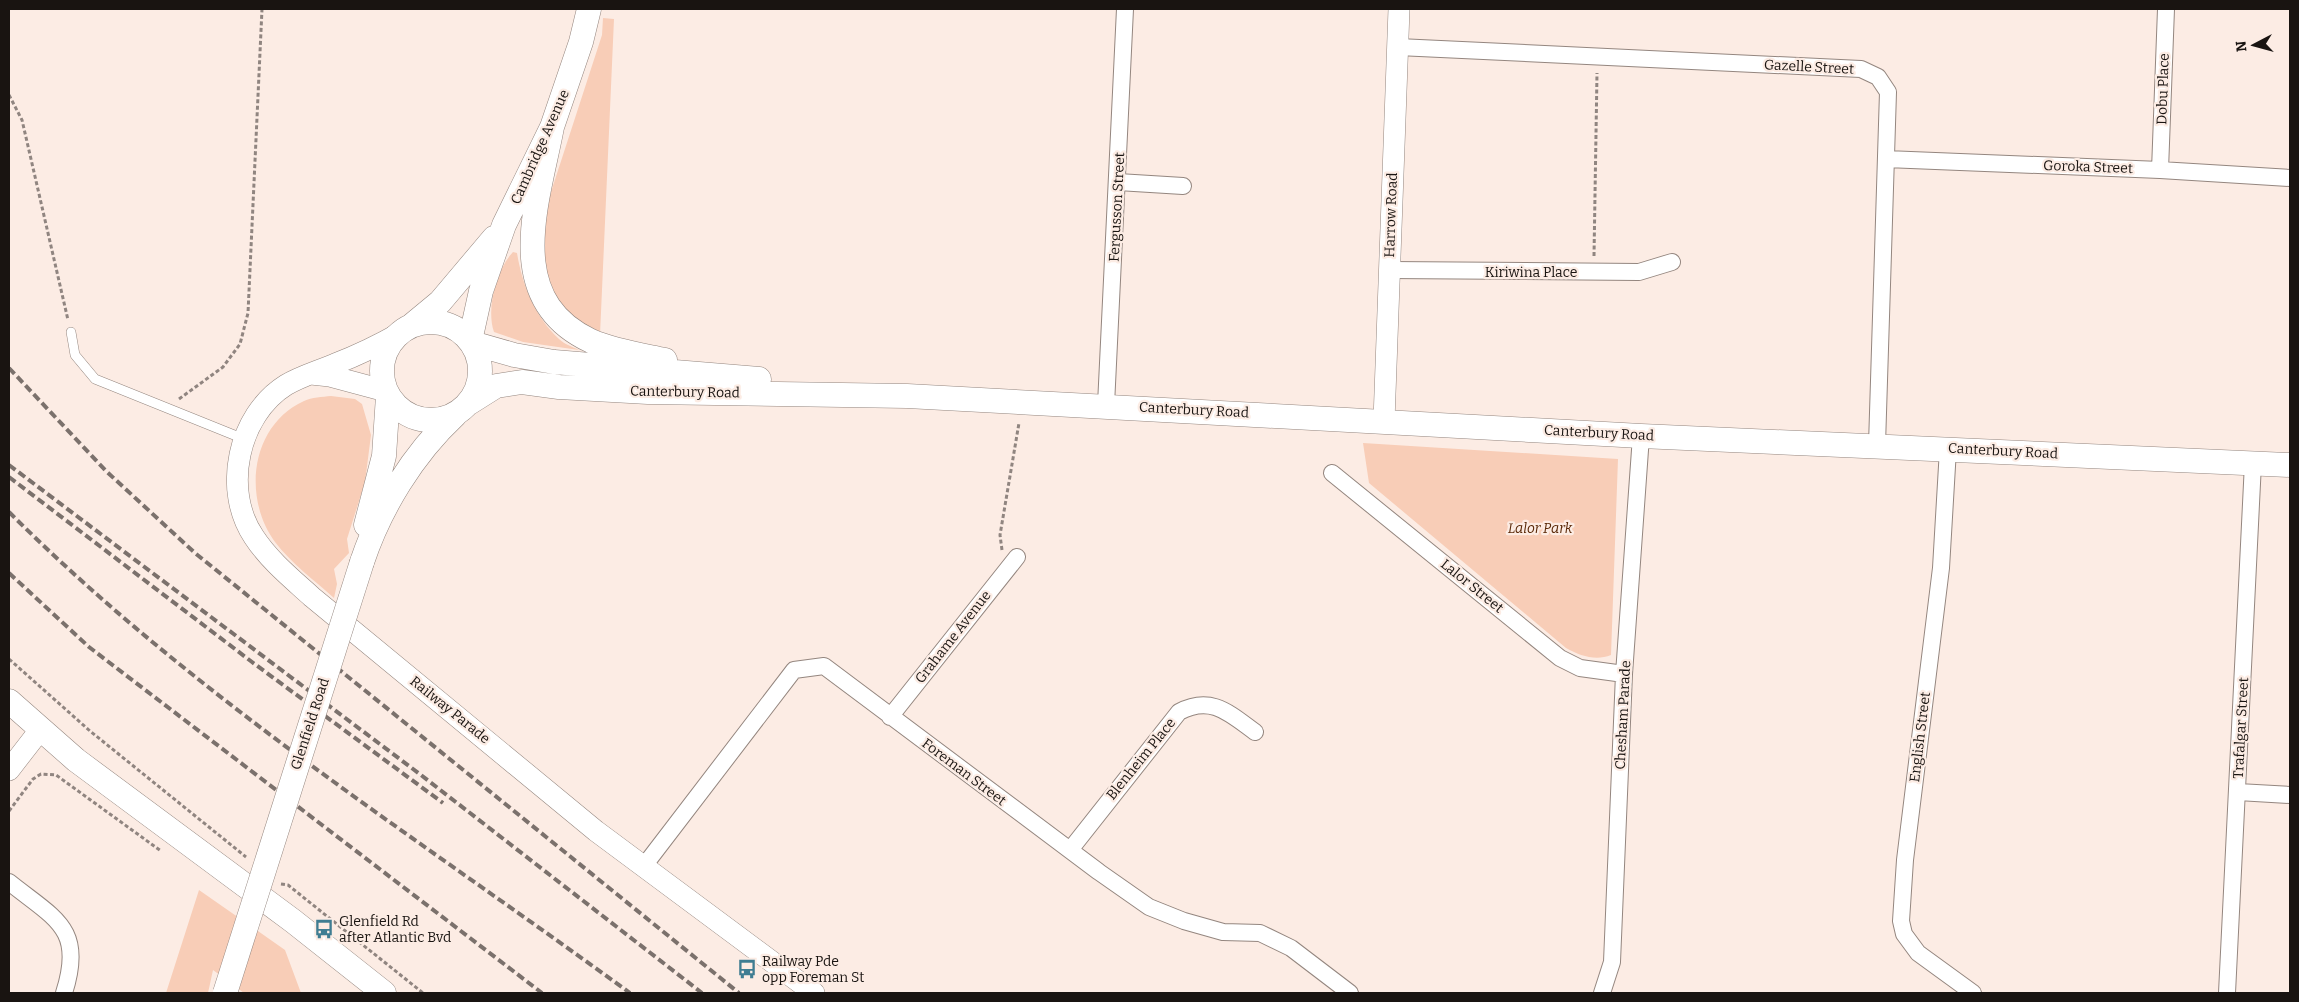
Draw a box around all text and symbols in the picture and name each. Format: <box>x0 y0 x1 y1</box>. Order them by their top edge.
north arrow <box>2229 20 2279 70</box>
text: N <box>2233 40 2251 53</box>
street label: Dobu Place <box>2153 53 2173 125</box>
street label: Gazelle Street <box>1763 56 1855 78</box>
street label: Cambridge Avenue <box>507 87 573 207</box>
street label: Fergusson Street <box>1106 152 1128 262</box>
street label: Goroka Street <box>2043 157 2133 177</box>
street label: Harrow Road <box>1381 172 1401 258</box>
street label: Kiriwina Place <box>1485 264 1577 281</box>
street label: Canterbury Road <box>630 383 740 401</box>
street label: Canterbury Road <box>1139 399 1249 421</box>
street label: Canterbury Road <box>1544 422 1654 444</box>
street label: Canterbury Road <box>1948 440 2058 462</box>
park label: Lalor Park <box>1508 520 1573 537</box>
street label: Lalor Street <box>1437 556 1507 616</box>
street label: Grahame Avenue <box>911 587 995 687</box>
street label: Chesham Parade <box>1612 660 1634 770</box>
street label: Railway Parade <box>407 673 493 747</box>
street label: Glenfield Road <box>287 676 333 772</box>
street label: Trafalgar Street <box>2230 677 2252 779</box>
street label: English Street <box>1906 691 1934 783</box>
street label: Blenheim Place <box>1103 715 1179 803</box>
street label: Foreman Street <box>919 735 1009 809</box>
place label: Glenfield Rd after Atlantic Bvd <box>339 913 451 946</box>
bus stop icon: Glenfield Rd after Atlantic Bvd <box>313 918 335 940</box>
place label: Railway Pde opp Foreman St <box>762 953 864 986</box>
bus stop icon: Railway Pde opp Foreman St <box>736 958 758 980</box>

